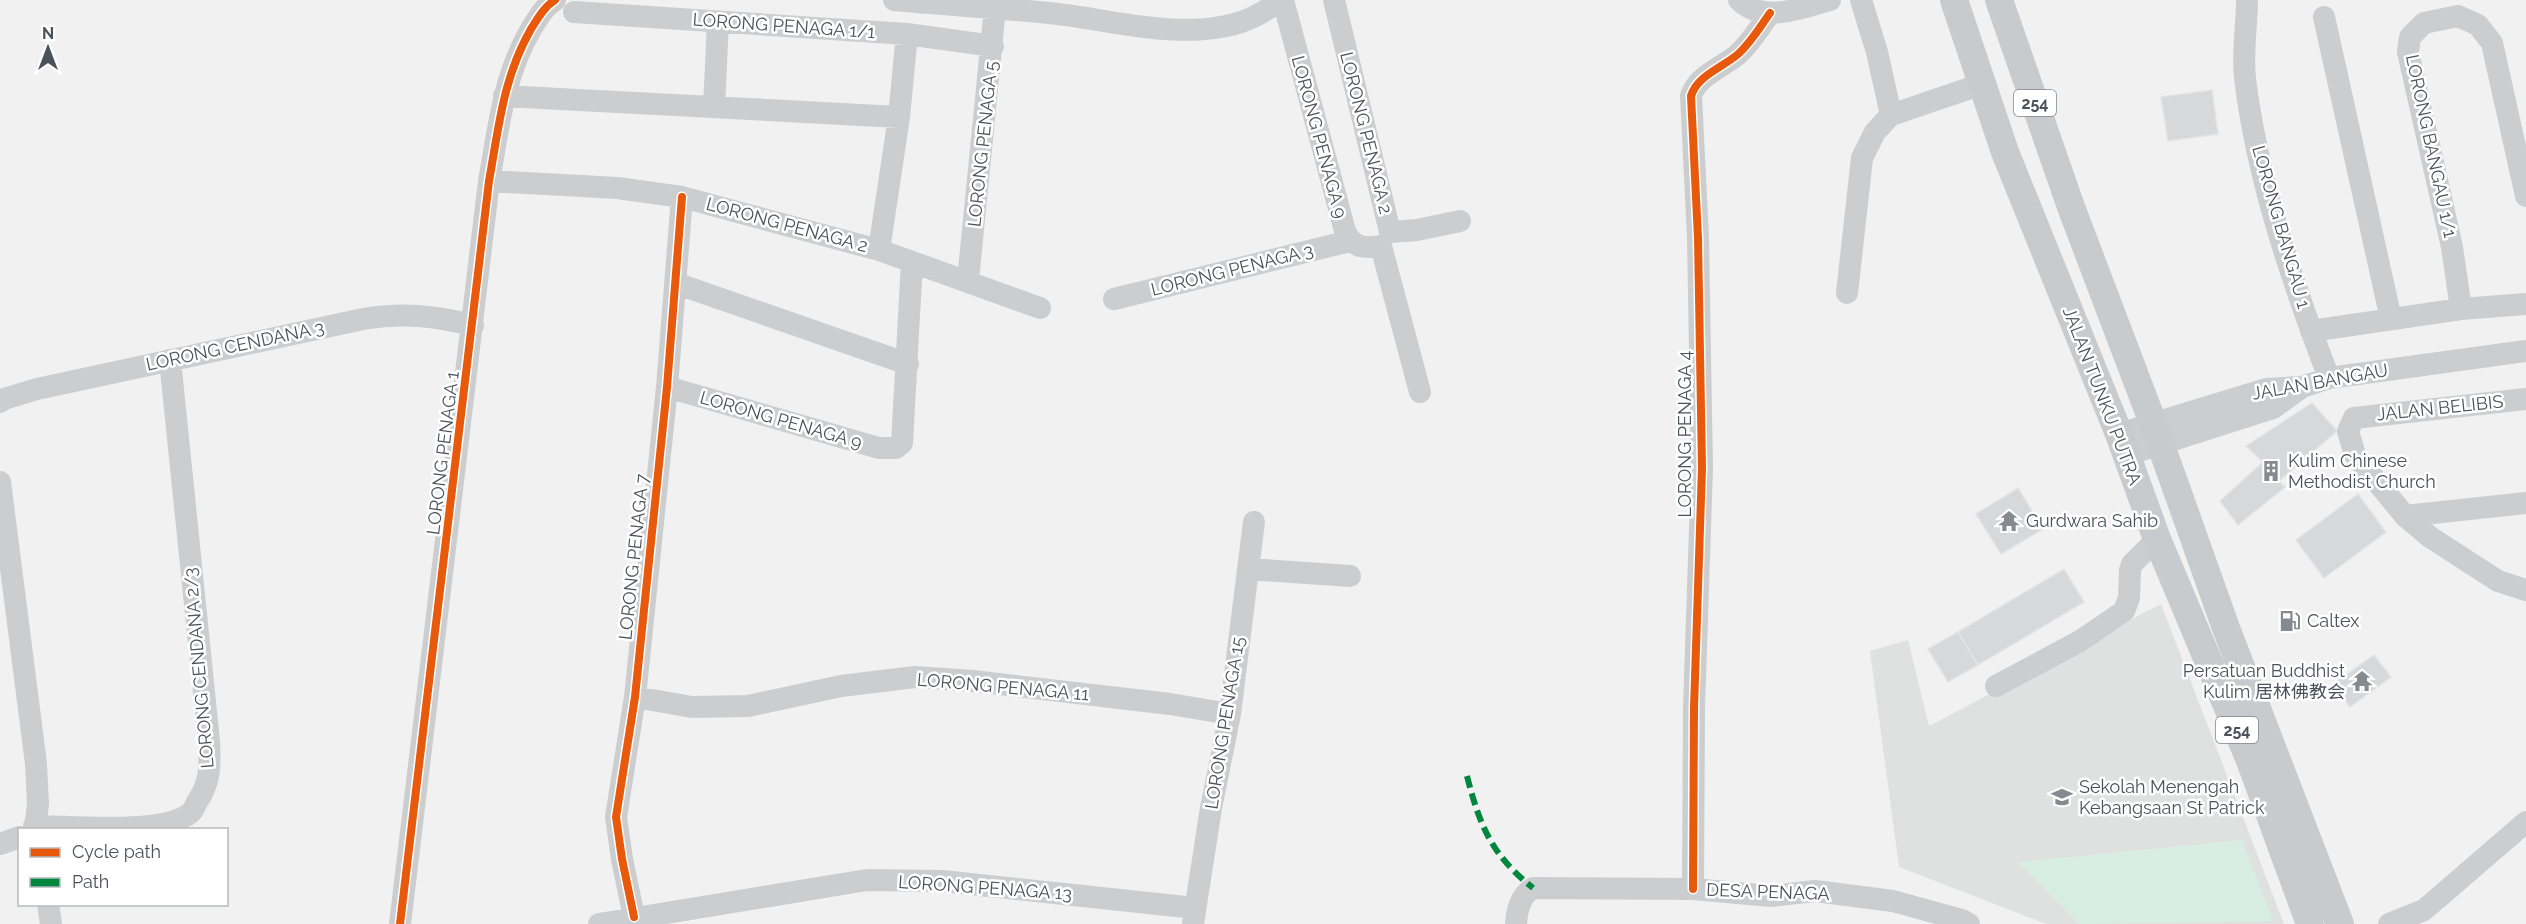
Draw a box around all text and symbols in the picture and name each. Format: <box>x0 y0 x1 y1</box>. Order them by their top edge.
street label: LORONG PENAGA 1/1 <box>692 9 876 42</box>
north arrow <box>18 18 78 78</box>
text: N <box>42 24 54 43</box>
street label: LORONG PENAGA 2 <box>1336 50 1397 216</box>
street label: LORONG BANGAU 1/1 <box>2402 52 2461 240</box>
street label: LORONG PENAGA 9 <box>1288 53 1351 220</box>
street label: LORONG PENAGA 5 <box>963 60 1002 228</box>
road number: 254 <box>2014 90 2056 116</box>
street label: LORONG BANGAU 1 <box>2248 143 2315 311</box>
street label: LORONG PENAGA 2 <box>704 193 870 256</box>
street label: LORONG PENAGA 3 <box>1149 239 1315 300</box>
street label: JALAN TUNKU PUTRA <box>2059 304 2146 488</box>
street label: LORONG CENDANA 3 <box>144 316 326 375</box>
street label: LORONG PENAGA 4 <box>1674 350 1695 517</box>
street label: JALAN BANGAU <box>2250 359 2389 404</box>
street label: LORONG PENAGA 1 <box>422 370 463 536</box>
street label: LORONG PENAGA 9 <box>698 386 865 453</box>
street label: JALAN BELIBIS <box>2376 390 2504 425</box>
place label: Kulim Chinese Methodist Church <box>2288 450 2436 492</box>
building icon: Kulim Chinese Methodist Church <box>2259 459 2283 483</box>
street label: LORONG PENAGA 7 <box>614 473 653 641</box>
temple icon: Gurdwara Sahib <box>1997 509 2021 533</box>
place label: Gurdwara Sahib <box>2026 510 2158 531</box>
street label: LORONG CENDANA 2/3 <box>179 567 218 769</box>
fuel station icon: Caltex <box>2278 609 2302 633</box>
place label: Caltex <box>2307 610 2359 631</box>
street label: LORONG PENAGA 15 <box>1200 635 1249 811</box>
place label: Persatuan Buddhist Kulim 居林佛教会 <box>2183 660 2345 702</box>
street label: LORONG PENAGA 11 <box>916 669 1090 705</box>
temple icon: Persatuan Buddhist Kulim 居林佛教会 <box>2350 669 2374 693</box>
road number: 254 <box>2216 717 2258 743</box>
place label: Sekolah Menengah Kebangsaan St Patrick <box>2079 776 2265 818</box>
school or university icon: Sekolah Menengah Kebangsaan St Patrick <box>2050 785 2074 809</box>
legend <box>18 828 228 906</box>
text: Cycle path <box>72 841 161 862</box>
text: Path <box>72 871 109 892</box>
street label: LORONG PENAGA 13 <box>897 871 1073 904</box>
street label: DESA PENAGA <box>1706 879 1830 904</box>

